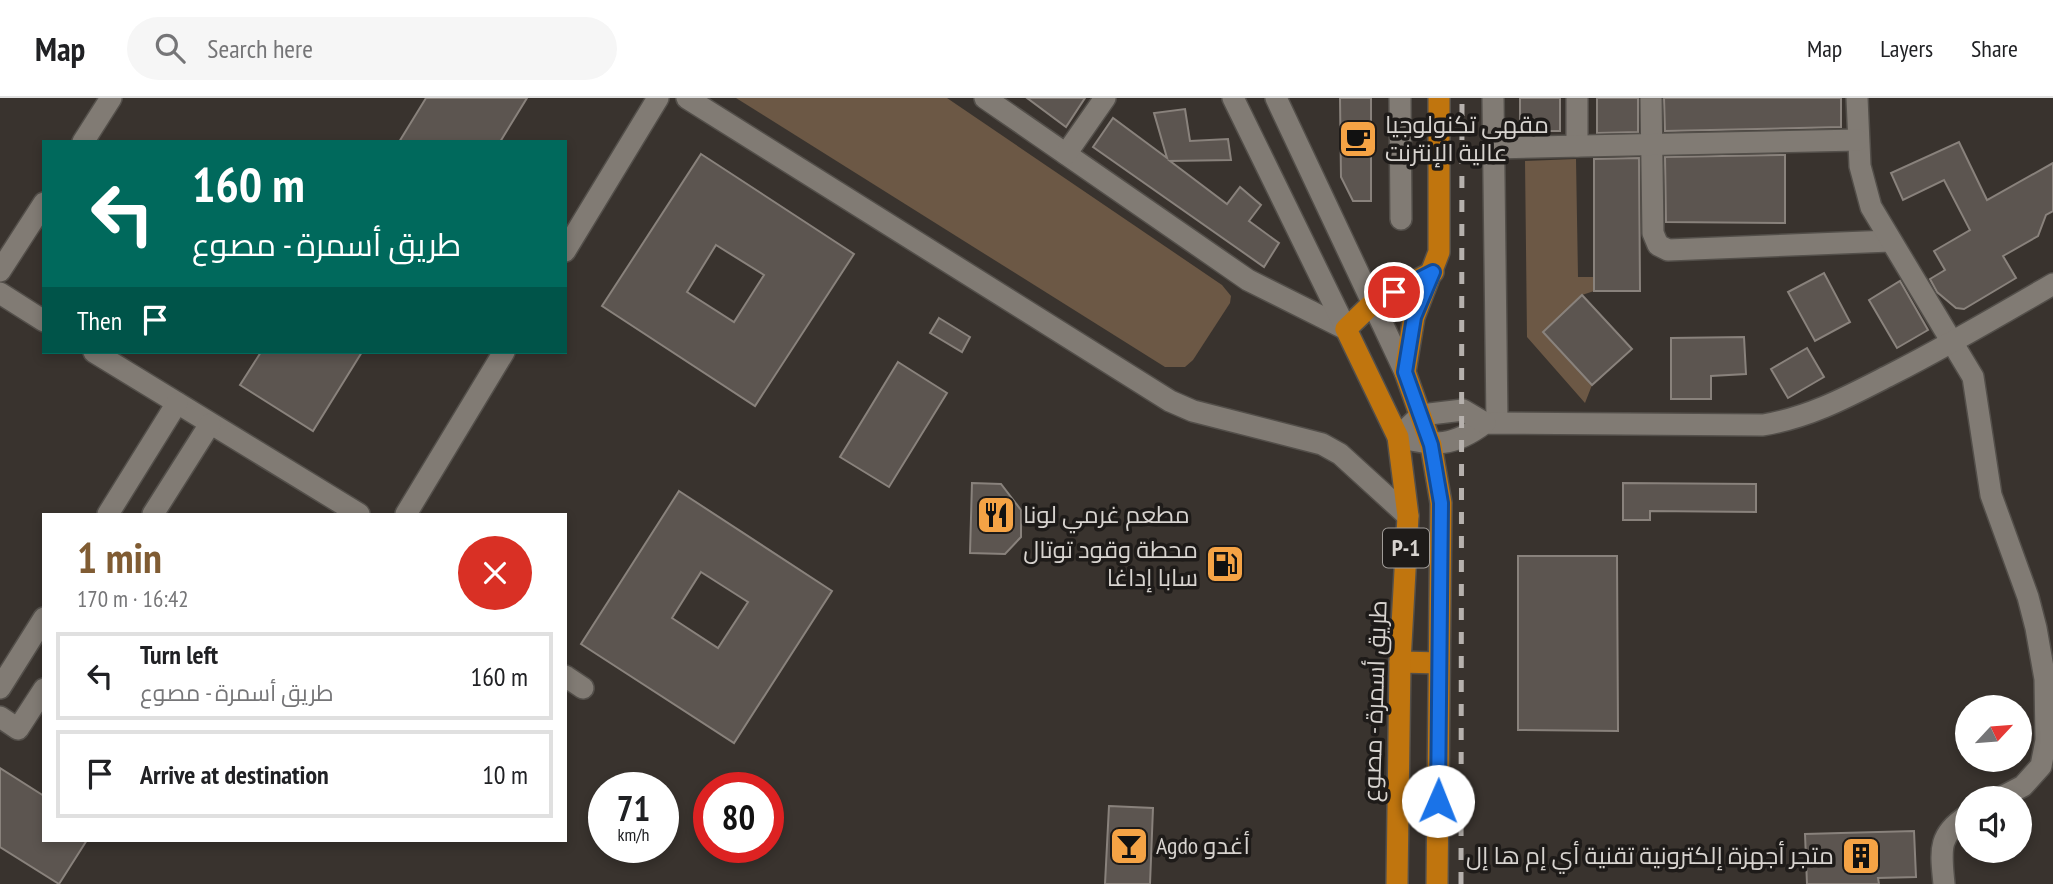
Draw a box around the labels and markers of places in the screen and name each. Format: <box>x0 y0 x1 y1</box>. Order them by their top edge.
place label: مقهى تكنولوجيا عالية الإنترنت <box>1385 109 1549 168</box>
cafe icon: مقهى تكنولوجيا عالية الإنترنت <box>1337 118 1379 160</box>
pin <box>1364 262 1424 322</box>
restaurant icon: مطعم غرمي لونا <box>975 494 1017 536</box>
place label: مطعم غرمي لونا <box>1023 499 1190 534</box>
place label: محطة وقود توتال سابا إداغا <box>1023 534 1198 593</box>
fuel station icon: محطة وقود توتال سابا إداغا <box>1204 543 1246 585</box>
bar icon: Agdo أغدو <box>1108 825 1150 867</box>
place label: Agdo أغدو <box>1156 830 1250 861</box>
building icon: متجر أجهزة إلكترونية تقنية أي إم ها إل <box>1840 835 1882 877</box>
place label: متجر أجهزة إلكترونية تقنية أي إم ها إل <box>1466 840 1834 874</box>

